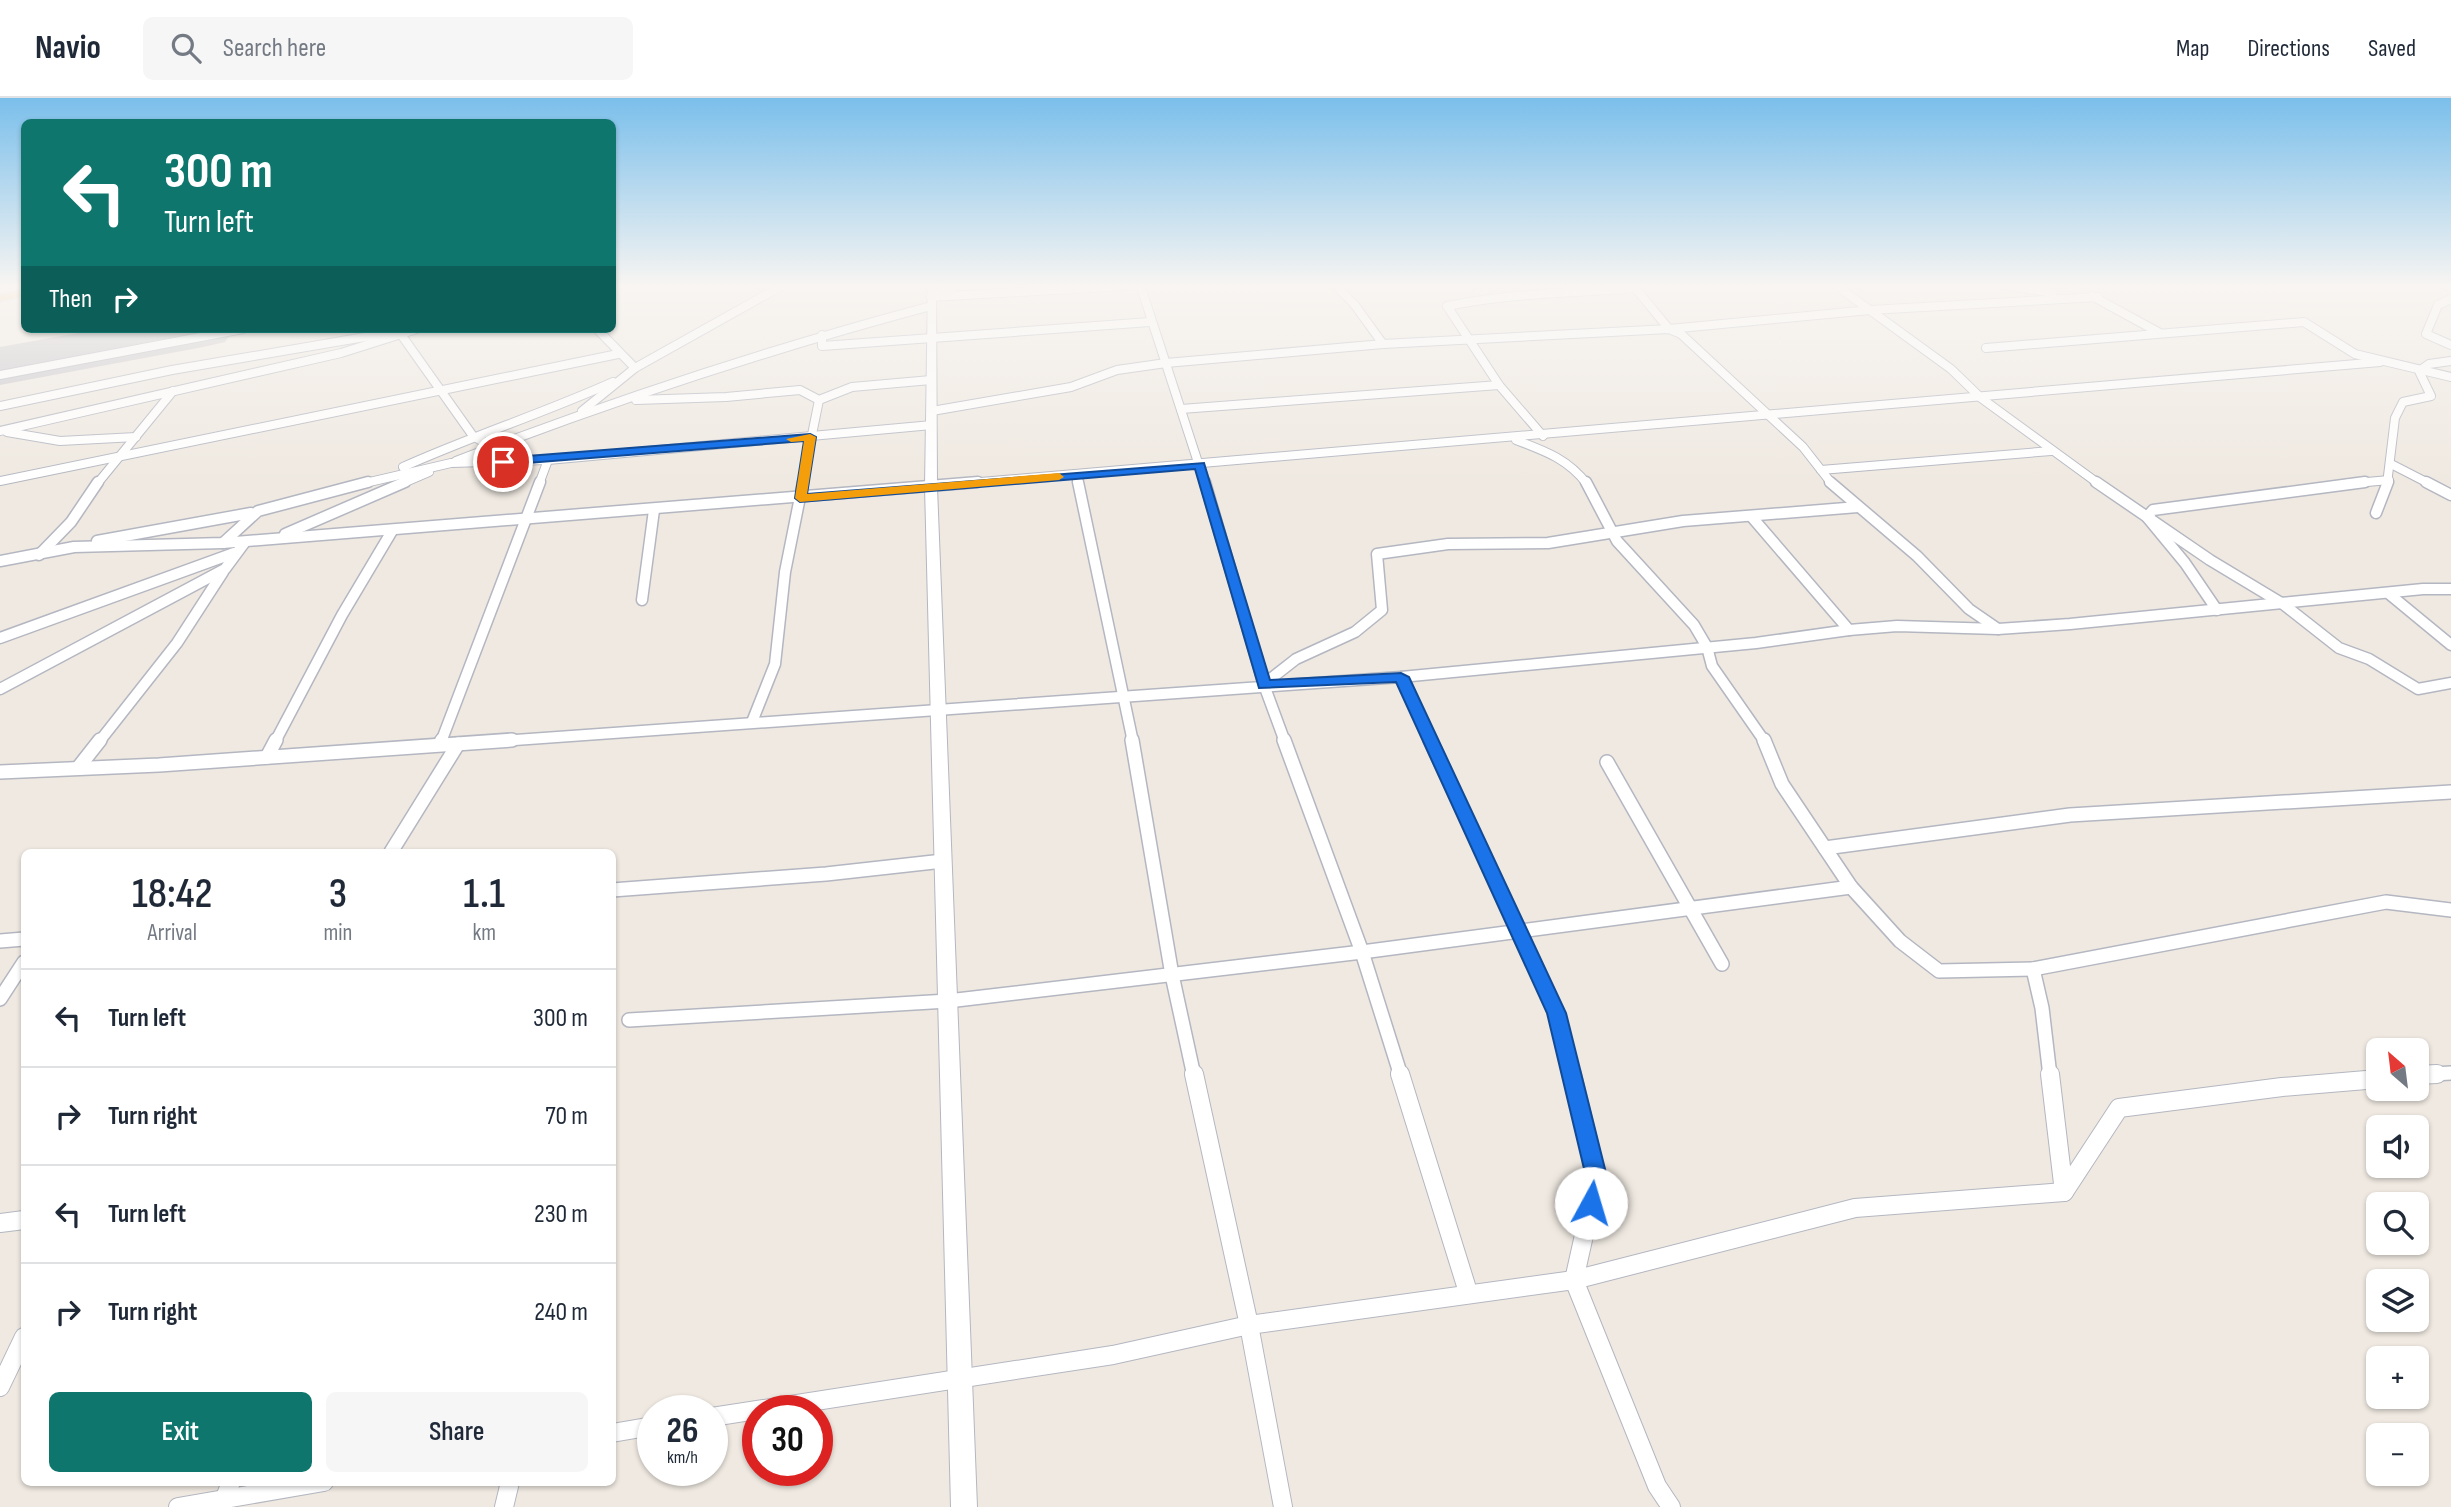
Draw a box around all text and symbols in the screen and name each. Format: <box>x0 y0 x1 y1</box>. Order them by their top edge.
search box <box>143 17 633 80</box>
text: Navio <box>35 28 101 68</box>
icon: search <box>167 29 205 67</box>
text: Search here <box>223 33 326 64</box>
text: Map <box>2176 34 2209 63</box>
text: Directions <box>2247 34 2330 63</box>
text: Saved <box>2368 34 2416 63</box>
text: 300 m <box>164 143 273 202</box>
icon: left <box>49 147 140 238</box>
text: Turn left <box>164 203 254 242</box>
icon: right <box>106 280 144 318</box>
text: Then <box>49 284 92 315</box>
pin <box>473 432 533 492</box>
icon: arrive <box>484 443 522 481</box>
text: 18:42 <box>132 869 213 920</box>
text: 3 <box>329 869 347 920</box>
text: 1.1 <box>463 869 505 920</box>
text: Arrival <box>148 919 197 947</box>
text: min <box>323 919 352 947</box>
text: km <box>472 919 496 947</box>
icon: left <box>49 999 87 1037</box>
text: Turn left <box>108 1003 186 1034</box>
text: 300 m <box>533 1003 588 1034</box>
north arrow <box>2366 1038 2429 1101</box>
map controls <box>2366 1038 2429 1486</box>
icon: right <box>49 1097 87 1135</box>
text: Turn right <box>108 1101 197 1132</box>
text: 70 m <box>545 1101 588 1132</box>
button: sound <box>2366 1115 2429 1178</box>
position arrow <box>1554 1166 1628 1240</box>
button: search <box>2366 1192 2429 1255</box>
icon: left <box>49 1195 87 1233</box>
text: Turn left <box>108 1199 186 1230</box>
text: 230 m <box>534 1199 588 1230</box>
button: layers <box>2366 1269 2429 1332</box>
icon: right <box>49 1293 87 1331</box>
text: Turn right <box>108 1297 197 1328</box>
text: 240 m <box>534 1297 588 1328</box>
button: + <box>2366 1346 2429 1409</box>
button: Exit <box>49 1392 312 1472</box>
button: Share <box>326 1392 588 1472</box>
speed limit sign: 30 <box>742 1395 833 1486</box>
text: 26 <box>667 1410 698 1453</box>
button: − <box>2366 1423 2429 1486</box>
text: km/h <box>667 1447 698 1468</box>

